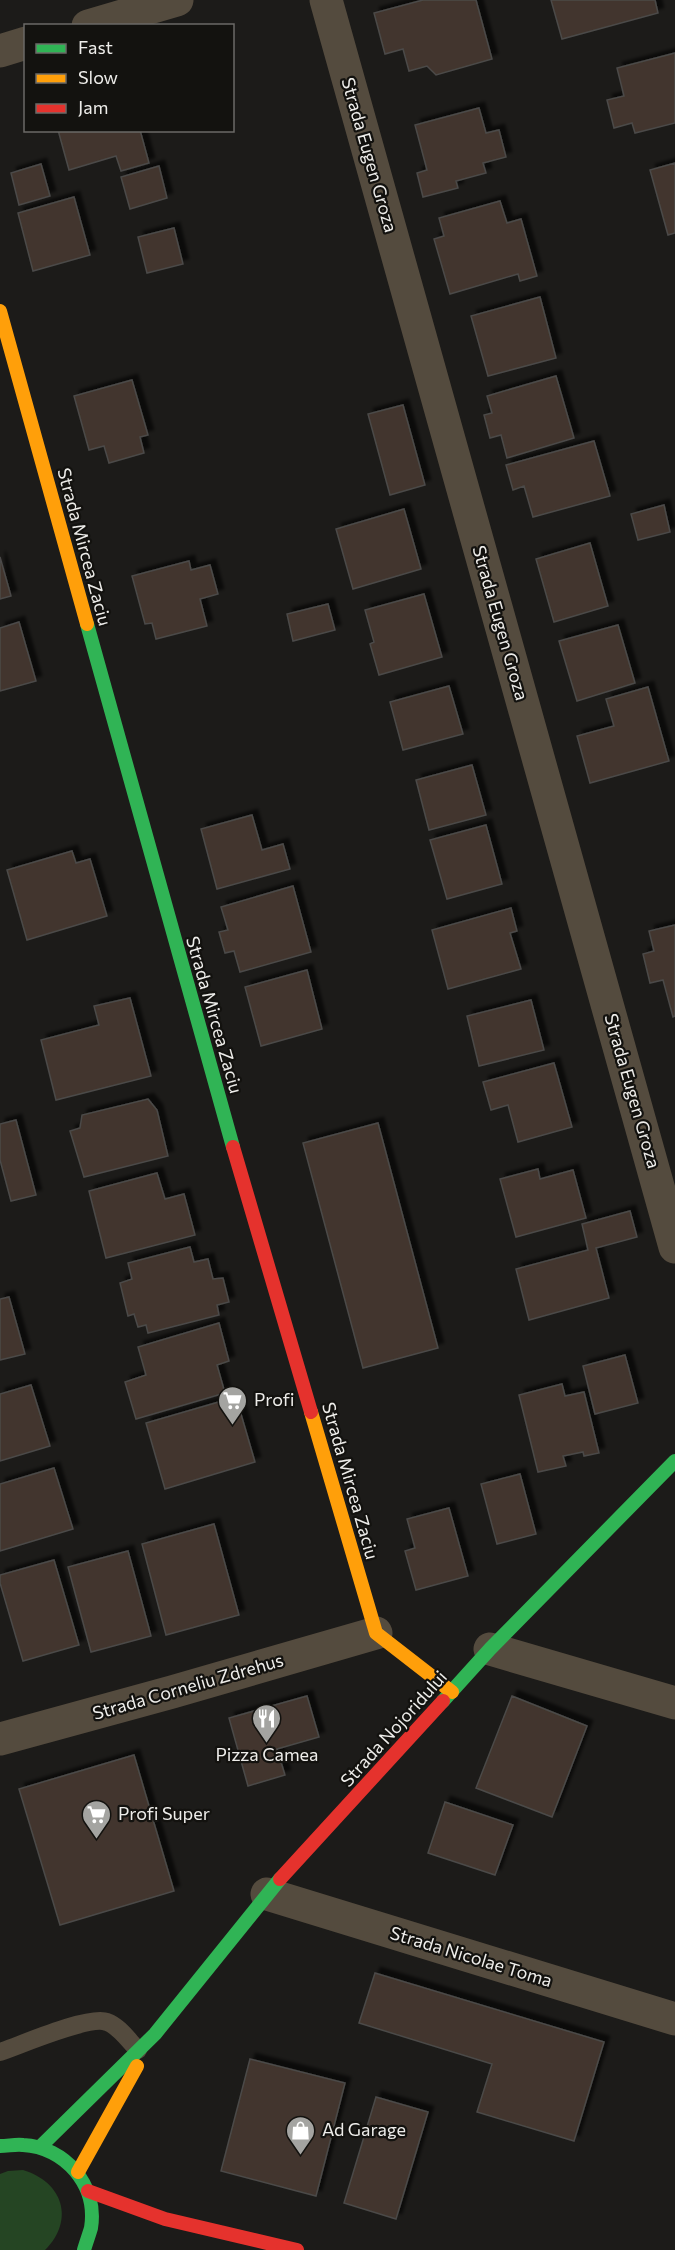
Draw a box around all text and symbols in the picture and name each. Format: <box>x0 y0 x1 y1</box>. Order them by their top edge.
legend <box>24 24 234 132</box>
text: Fast <box>78 36 113 58</box>
text: Slow <box>78 66 118 88</box>
street label: Strada Eugen Groza <box>337 75 403 235</box>
text: Jam <box>78 96 108 118</box>
street label: Strada Mircea Zaciu <box>53 465 117 628</box>
street label: Strada Eugen Groza <box>468 543 534 703</box>
street label: Strada Mircea Zaciu <box>182 934 248 1096</box>
street label: Strada Eugen Groza <box>600 1011 666 1171</box>
supermarket icon: Profi <box>217 1384 249 1426</box>
place label: Profi <box>254 1388 295 1410</box>
street label: Strada Mircea Zaciu <box>318 1400 384 1562</box>
street label: Strada Corneliu Zdrehus <box>90 1648 286 1724</box>
street label: Strada Nojoridului <box>335 1666 451 1791</box>
restaurant icon: Pizza Camea <box>251 1702 283 1744</box>
place label: Pizza Camea <box>215 1743 319 1765</box>
supermarket icon: Profi Super <box>81 1798 113 1840</box>
place label: Profi Super <box>118 1802 210 1824</box>
street label: Strada Nicolae Toma <box>388 1921 555 1991</box>
shop icon: Ad Garage <box>285 2114 317 2156</box>
place label: Ad Garage <box>322 2118 406 2140</box>

